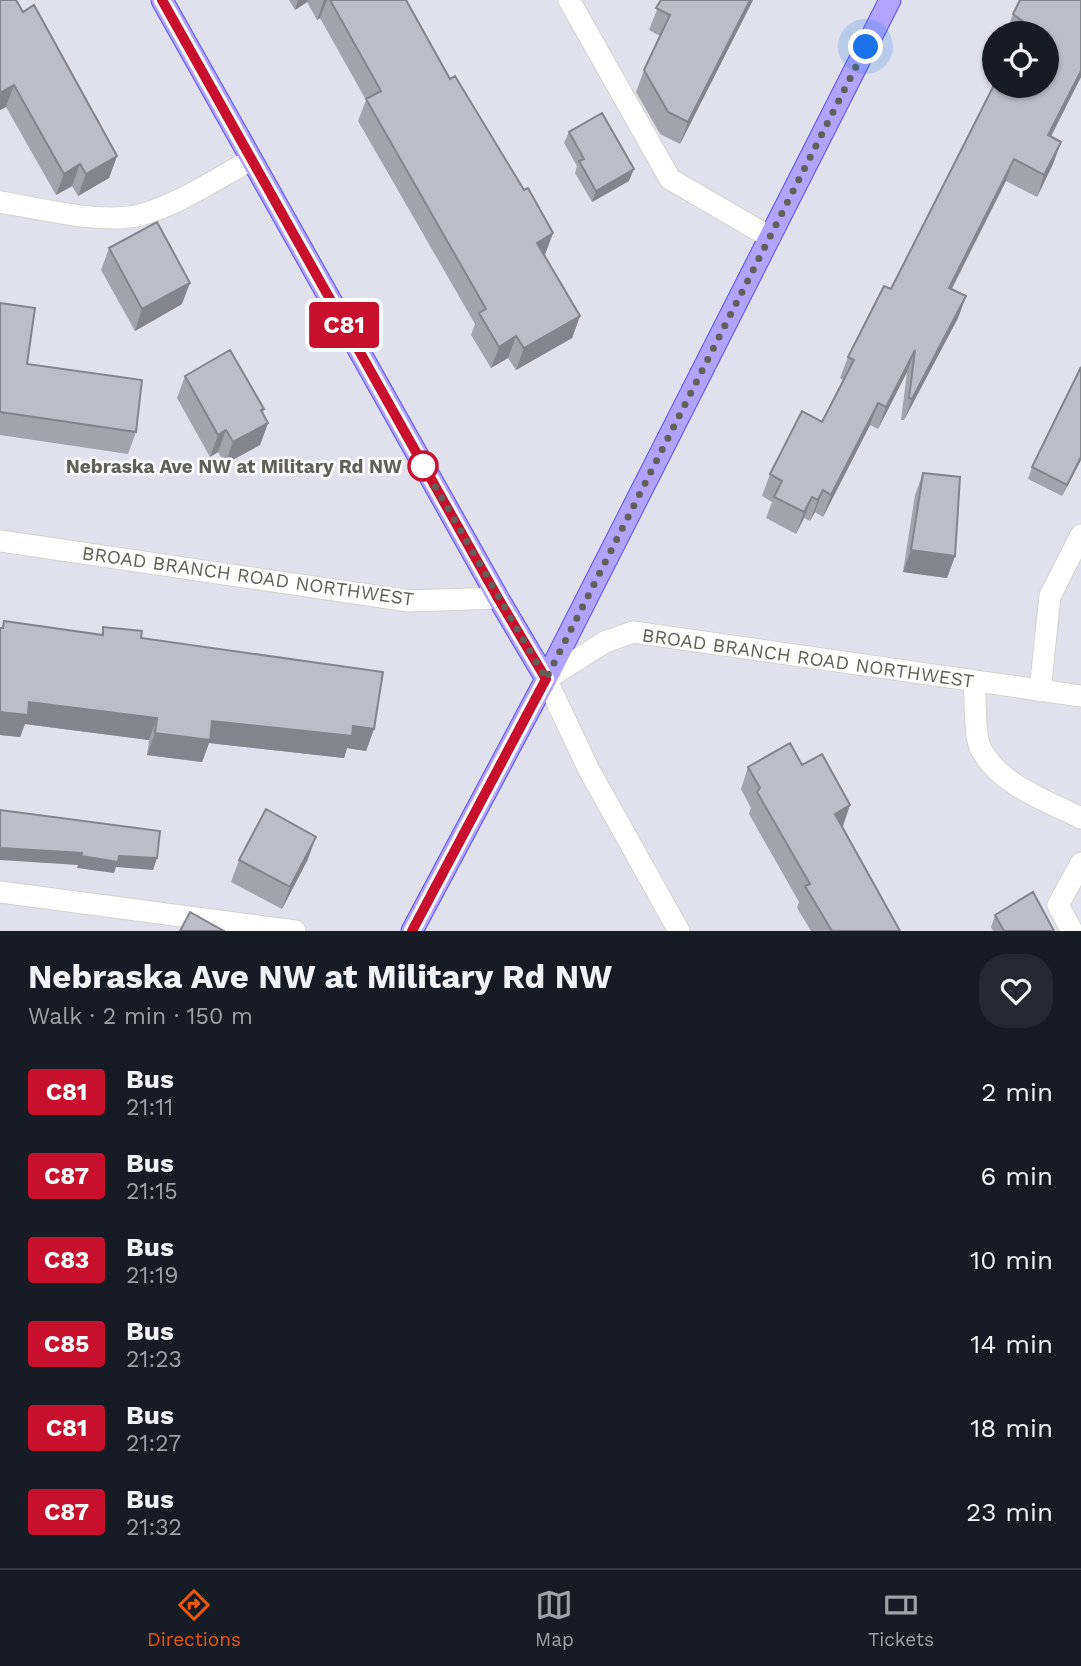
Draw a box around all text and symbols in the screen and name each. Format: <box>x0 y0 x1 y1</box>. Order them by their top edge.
map controls <box>982 21 1059 98</box>
button: locate <box>982 21 1059 98</box>
your location <box>848 29 883 64</box>
line badge: C81 <box>304 302 384 348</box>
text: C81 <box>323 311 365 339</box>
marker: Nebraska Ave NW at Military Rd NW <box>408 451 438 481</box>
place label: Nebraska Ave NW at Military Rd NW <box>66 455 402 478</box>
street label: BROAD BRANCH ROAD NORTHWEST <box>81 541 415 611</box>
street label: BROAD BRANCH ROAD NORTHWEST <box>641 623 975 693</box>
button: heart <box>979 954 1053 1028</box>
text: Nebraska Ave NW at Military Rd NW <box>28 957 612 996</box>
text: Walk · 2 min · 150 m <box>28 1003 253 1030</box>
text: Bus <box>126 1064 174 1094</box>
text: 2 min <box>981 1077 1053 1107</box>
text: C81 <box>46 1078 87 1106</box>
text: 21:11 <box>126 1094 173 1121</box>
text: Bus <box>126 1148 174 1178</box>
text: 6 min <box>981 1161 1053 1191</box>
text: C87 <box>44 1162 89 1190</box>
text: 21:15 <box>126 1178 178 1205</box>
text: Bus <box>126 1232 174 1262</box>
text: 10 min <box>970 1245 1053 1275</box>
text: C83 <box>44 1246 89 1274</box>
text: 21:19 <box>126 1262 178 1289</box>
text: Bus <box>126 1316 174 1346</box>
text: 14 min <box>970 1329 1053 1359</box>
text: C85 <box>44 1330 89 1358</box>
text: 21:23 <box>126 1346 182 1373</box>
text: Bus <box>126 1400 174 1430</box>
text: 18 min <box>970 1413 1053 1443</box>
text: C81 <box>46 1414 87 1442</box>
text: 21:27 <box>126 1430 181 1457</box>
text: Bus <box>126 1484 174 1514</box>
text: 23 min <box>966 1497 1053 1527</box>
text: C87 <box>44 1498 89 1526</box>
text: 21:32 <box>126 1514 182 1541</box>
tab: Directions <box>147 1586 241 1651</box>
tab: Map <box>535 1586 574 1651</box>
tab: Tickets <box>868 1586 934 1651</box>

